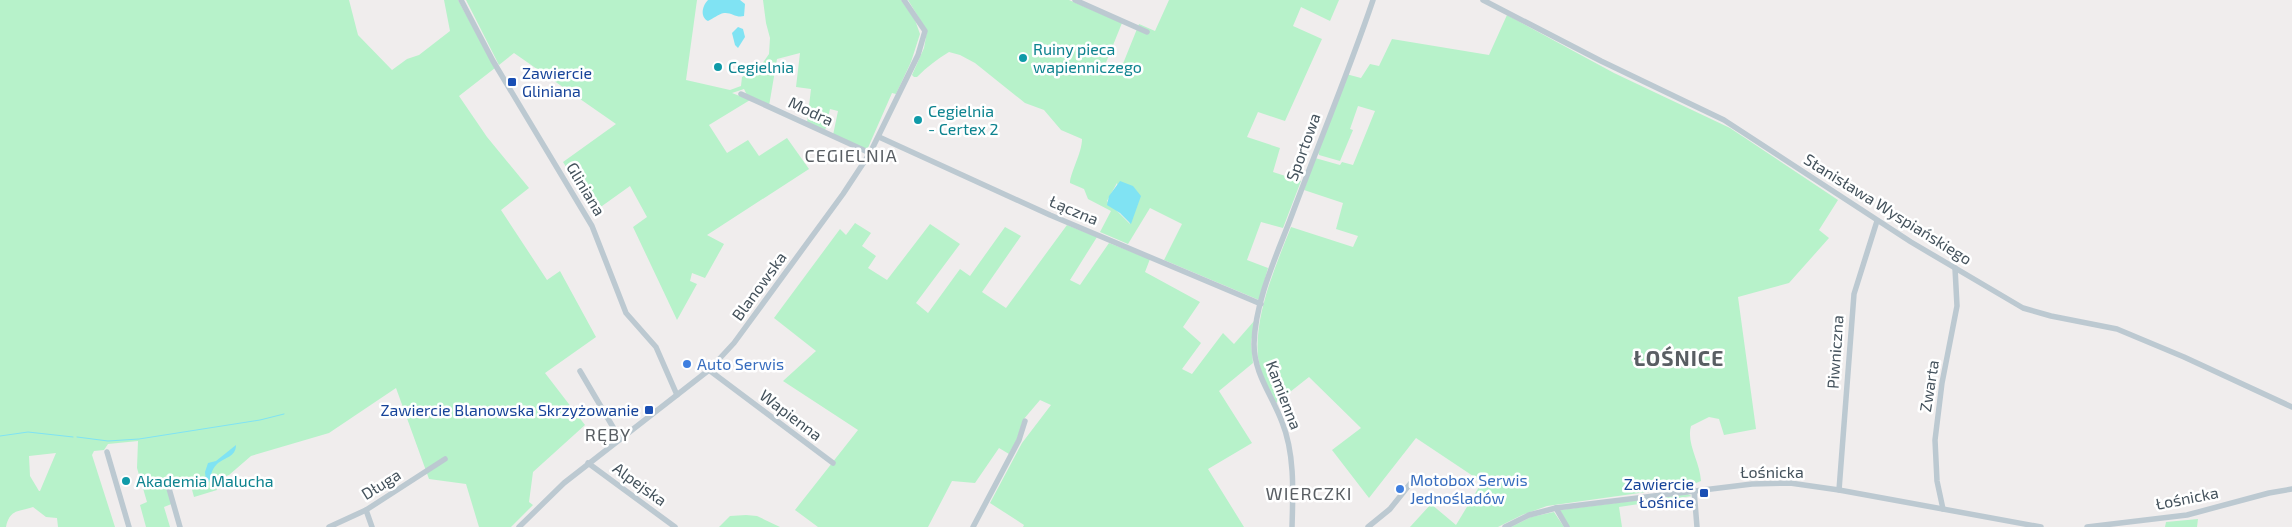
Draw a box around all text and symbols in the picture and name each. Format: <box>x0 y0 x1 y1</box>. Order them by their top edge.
place label: Ruiny pieca wapienniczego <box>1033 39 1142 76</box>
marker: Ruiny pieca wapienniczego <box>1017 52 1029 64</box>
place label: Cegielnia <box>728 57 794 76</box>
marker: Cegielnia <box>712 61 724 73</box>
place label: Zawiercie Gliniana <box>522 63 592 100</box>
marker: Zawiercie Gliniana <box>506 76 518 88</box>
street label: Modra <box>786 92 837 129</box>
place label: Cegielnia - Certex 2 <box>928 101 999 138</box>
street label: Sportowa <box>1281 110 1324 183</box>
marker: Cegielnia - Certex 2 <box>912 114 924 126</box>
district label: CEGIELNIA <box>804 144 898 166</box>
street label: Stanisława Wyspiańskiego <box>1801 149 1976 268</box>
street label: Gliniana <box>563 159 610 219</box>
street label: Łączna <box>1047 191 1101 228</box>
street label: Blanowska <box>727 248 790 324</box>
street label: Piwniczna <box>1822 314 1847 389</box>
district label: ŁOŚNICE <box>1634 345 1724 370</box>
place label: Auto Serwis <box>697 354 784 373</box>
marker: Auto Serwis <box>681 358 693 370</box>
street label: Kamienna <box>1263 358 1306 432</box>
street label: Zwarta <box>1915 359 1942 413</box>
street label: Wapienna <box>756 385 826 444</box>
place label: Zawiercie Blanowska Skrzyżowanie <box>381 400 639 419</box>
marker: Zawiercie Blanowska Skrzyżowanie <box>643 404 655 416</box>
district label: RĘBY <box>585 423 631 445</box>
street label: Alpejska <box>609 458 671 510</box>
street label: Łośnicka <box>1740 462 1804 481</box>
street label: Długa <box>358 464 404 503</box>
place label: Motobox Serwis Jednośladów <box>1410 470 1528 507</box>
place label: Akademia Malucha <box>136 471 274 490</box>
place label: Zawiercie Łośnice <box>1624 474 1694 511</box>
marker: Akademia Malucha <box>120 475 132 487</box>
district label: WIERCZKI <box>1266 482 1352 504</box>
street label: Łośnicka <box>2154 482 2220 513</box>
marker: Motobox Serwis Jednośladów <box>1394 483 1406 495</box>
marker: Zawiercie Łośnice <box>1698 487 1710 499</box>

